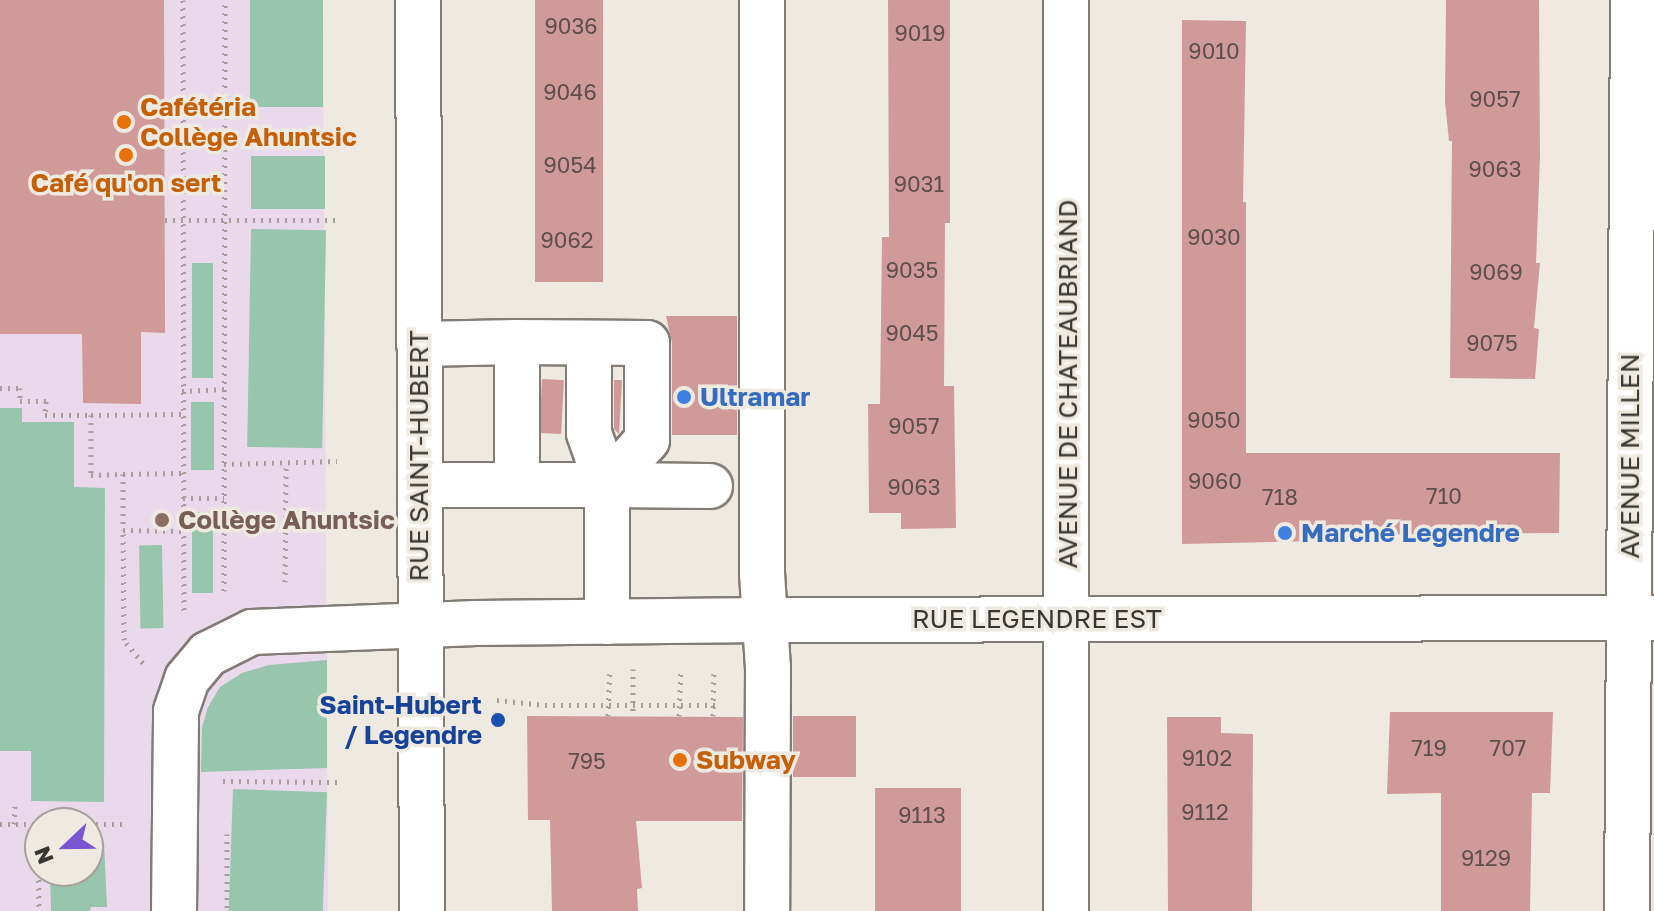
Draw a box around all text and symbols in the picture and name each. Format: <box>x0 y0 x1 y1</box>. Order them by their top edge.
house number: 9036 <box>544 13 598 39</box>
house number: 9019 <box>895 20 945 46</box>
house number: 9010 <box>1188 38 1240 64</box>
house number: 9046 <box>543 79 597 105</box>
house number: 9057 <box>1469 86 1521 112</box>
place label: Cafétéria Collège Ahuntsic <box>140 91 357 152</box>
marker: Cafétéria Collège Ahuntsic <box>115 113 133 131</box>
marker: Café qu'on sert <box>117 146 135 164</box>
house number: 9054 <box>543 152 597 178</box>
house number: 9063 <box>1468 156 1522 182</box>
place label: Café qu'on sert <box>31 167 221 199</box>
house number: 9031 <box>894 171 944 197</box>
street label: AVENUE DE CHATEAUBRIAND <box>1052 199 1084 569</box>
house number: 9030 <box>1187 224 1241 250</box>
house number: 9062 <box>540 227 594 253</box>
house number: 9035 <box>886 257 938 283</box>
house number: 9069 <box>1469 259 1523 285</box>
house number: 9045 <box>885 320 939 346</box>
street label: RUE SAINT-HUBERT <box>403 330 435 582</box>
house number: 9075 <box>1466 330 1518 356</box>
street label: AVENUE MILLEN <box>1614 353 1646 559</box>
place label: Ultramar <box>700 381 810 413</box>
marker: Ultramar <box>675 388 693 406</box>
house number: 9050 <box>1187 407 1241 433</box>
house number: 9057 <box>888 413 940 439</box>
house number: 9060 <box>1188 468 1242 494</box>
house number: 9063 <box>887 474 941 500</box>
house number: 710 <box>1426 483 1462 509</box>
house number: 718 <box>1262 484 1298 510</box>
place label: Collège Ahuntsic <box>178 504 395 536</box>
marker: Collège Ahuntsic <box>153 511 171 529</box>
place label: Marché Legendre <box>1301 517 1520 549</box>
marker: Marché Legendre <box>1276 524 1294 542</box>
street label: RUE LEGENDRE EST <box>912 603 1162 635</box>
place label: Saint-Hubert / Legendre <box>319 689 482 750</box>
marker: Saint-Hubert / Legendre <box>489 711 507 729</box>
house number: 719 <box>1411 735 1447 761</box>
house number: 707 <box>1490 735 1526 761</box>
place label: Subway <box>696 744 796 776</box>
house number: 9102 <box>1182 745 1232 771</box>
house number: 795 <box>568 748 606 774</box>
marker: Subway <box>671 751 689 769</box>
house number: 9112 <box>1181 799 1229 825</box>
house number: 9113 <box>898 802 946 828</box>
north arrow <box>24 807 104 887</box>
text: N <box>27 843 59 868</box>
house number: 9129 <box>1461 845 1511 871</box>

